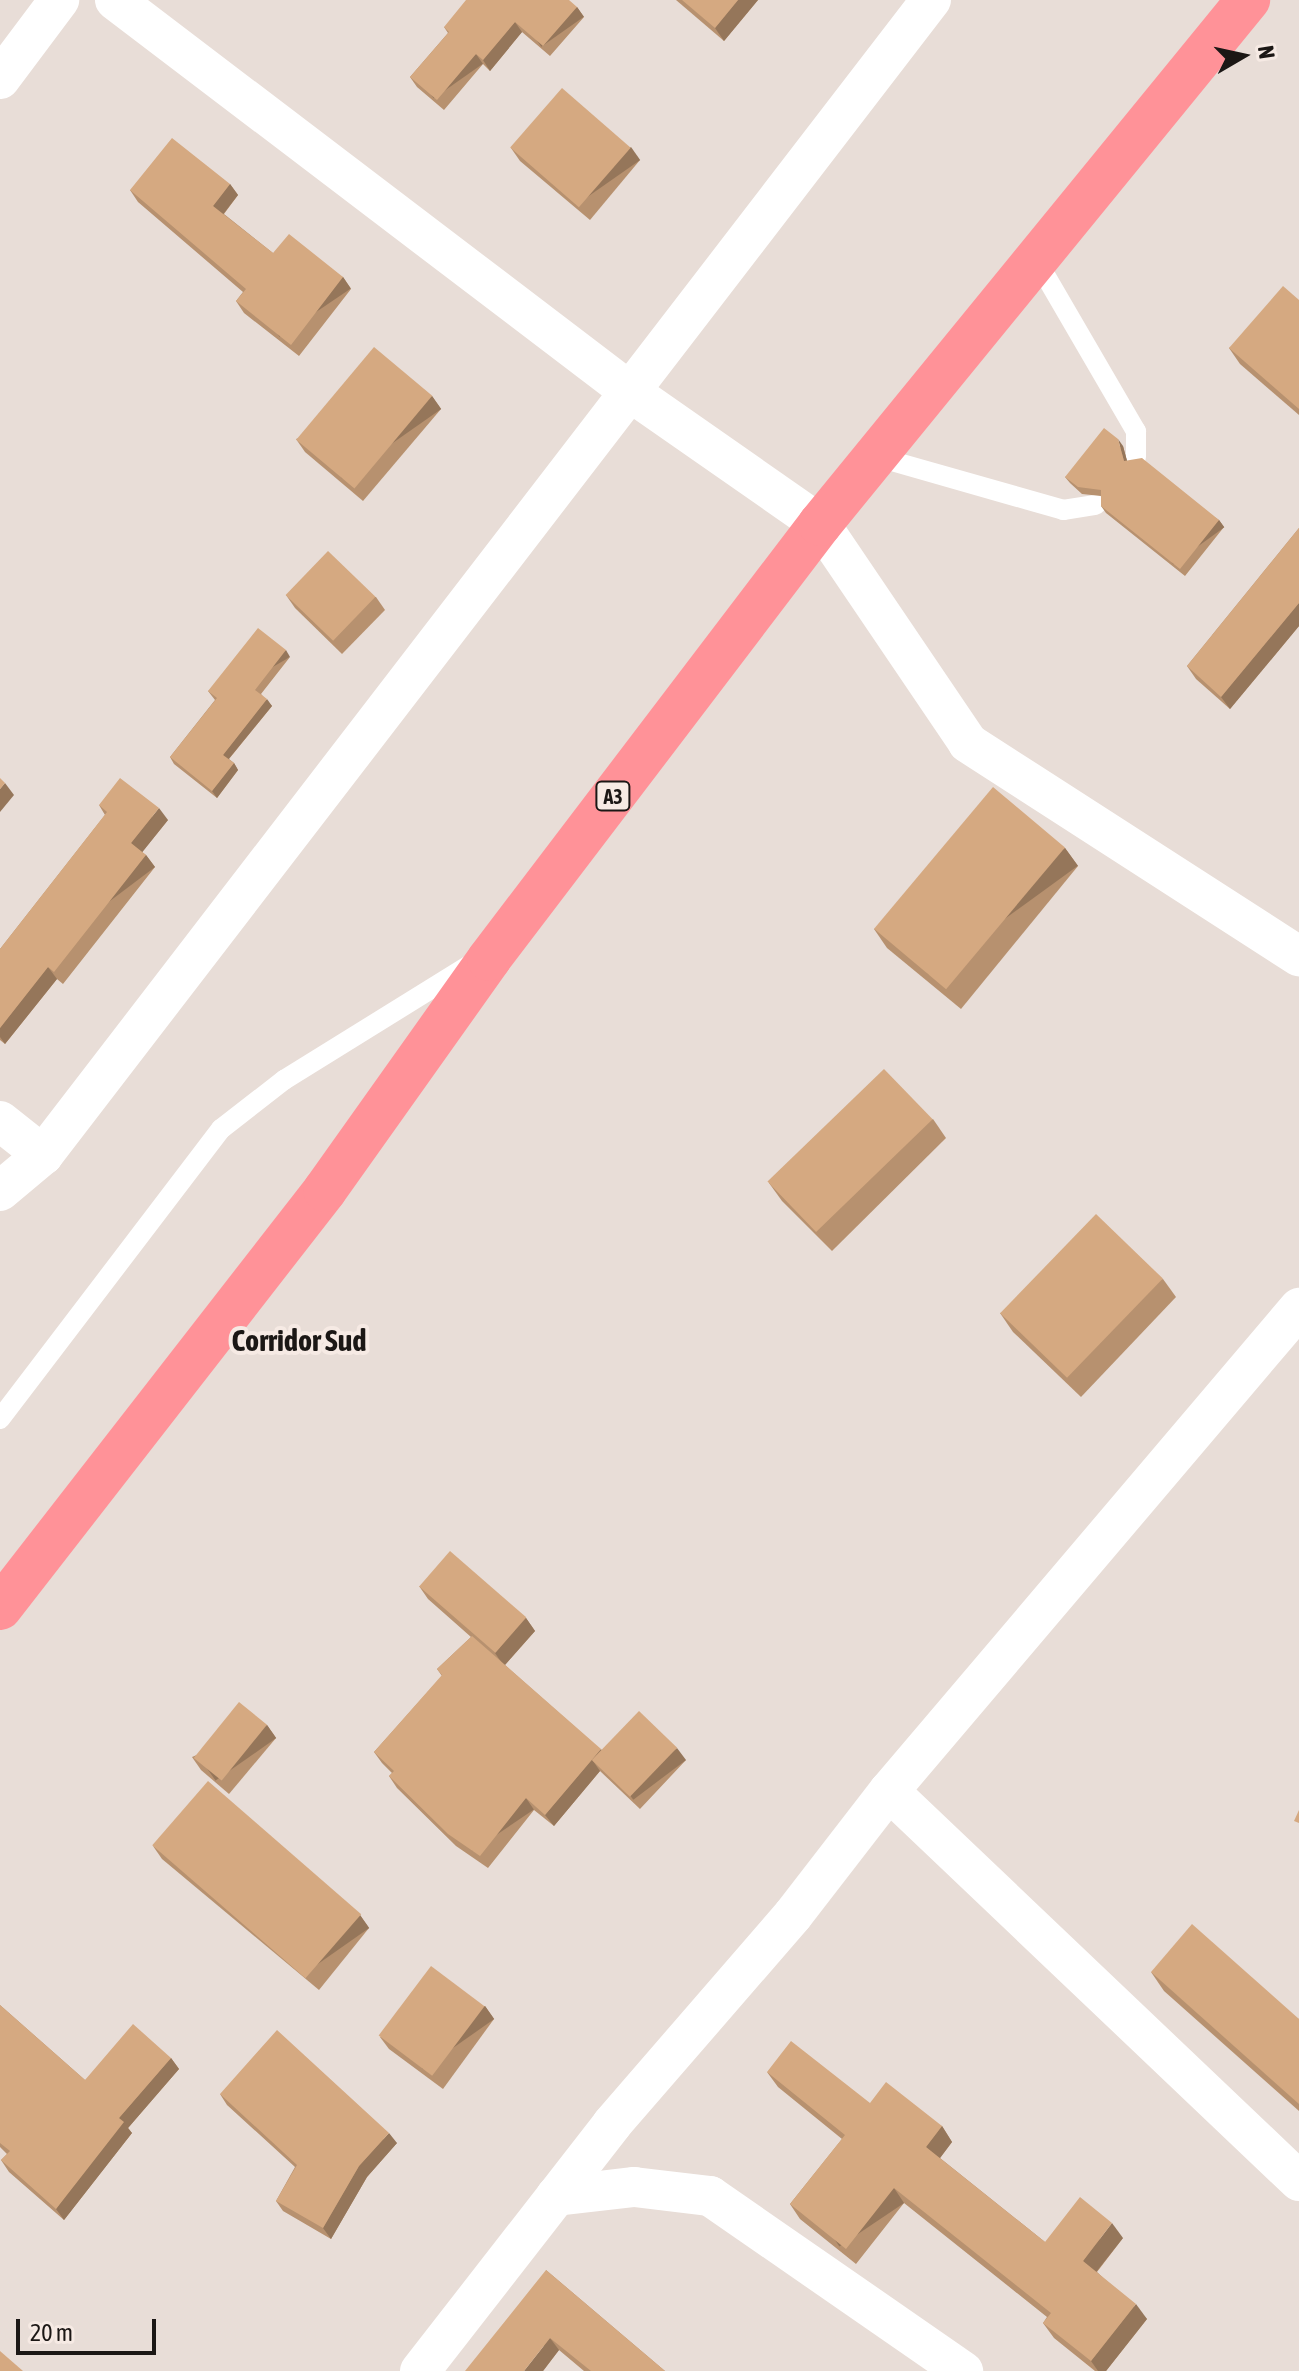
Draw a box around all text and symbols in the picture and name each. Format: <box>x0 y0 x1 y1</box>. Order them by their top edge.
north arrow <box>1203 16 1283 96</box>
text: N <box>1253 44 1281 61</box>
road number: A3 <box>595 780 631 812</box>
district label: Corridor Sud <box>232 1322 366 1358</box>
scale bar <box>20 2303 160 2353</box>
text: 20 m <box>30 2319 73 2346</box>

